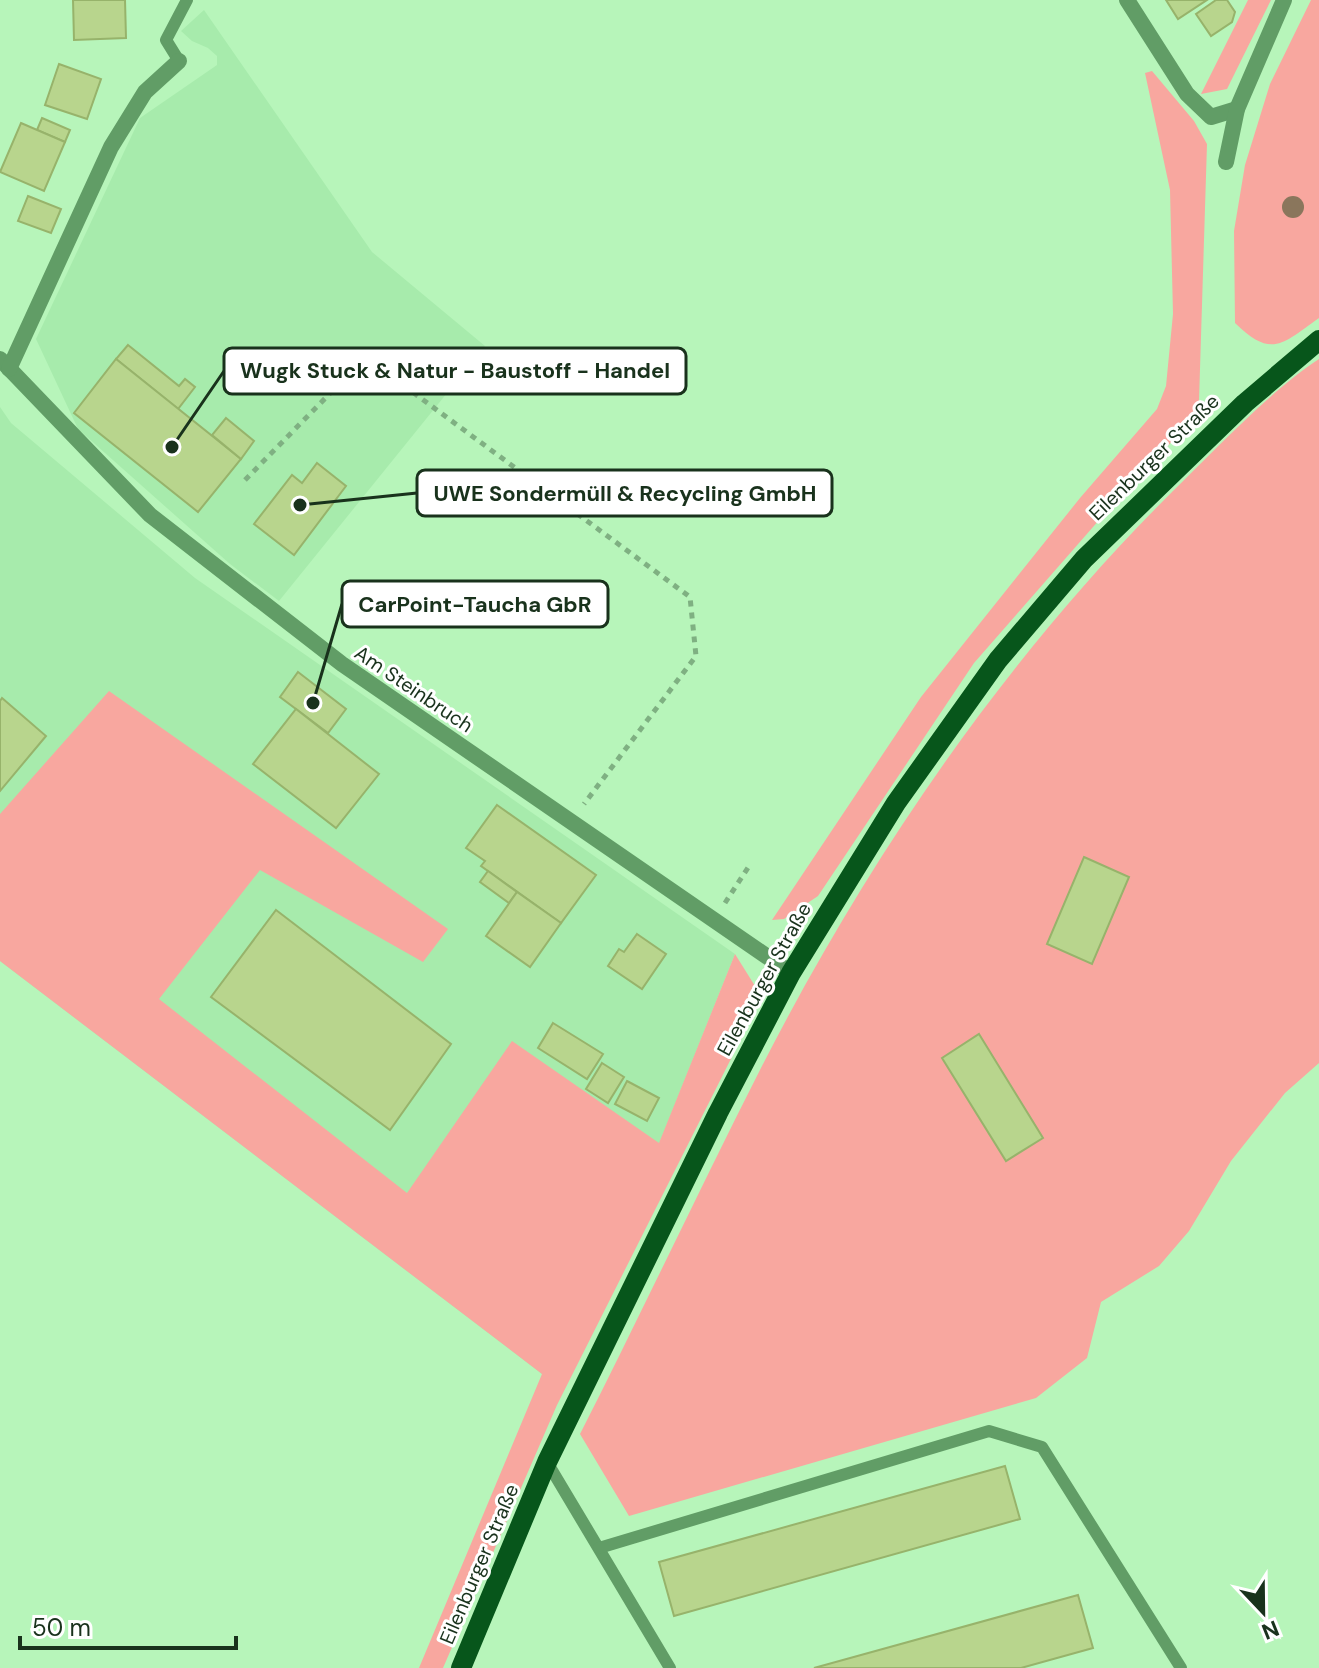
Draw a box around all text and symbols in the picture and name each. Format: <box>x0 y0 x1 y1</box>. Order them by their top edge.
callout: Wugk Stuck & Natur - Baustoff - Handel <box>224 348 686 394</box>
text: Wugk Stuck & Natur - Baustoff - Handel <box>240 356 670 385</box>
street label: Eilenburger Straße <box>1083 388 1225 526</box>
callout: UWE Sondermüll & Recycling GmbH <box>417 470 832 516</box>
text: UWE Sondermüll & Recycling GmbH <box>433 479 817 508</box>
callout: CarPoint-Taucha GbR <box>342 581 608 627</box>
text: CarPoint-Taucha GbR <box>358 590 592 619</box>
street label: Am Steinbruch <box>350 640 478 738</box>
street label: Eilenburger Straße <box>711 898 817 1060</box>
street label: Eilenburger Straße <box>434 1480 524 1648</box>
north arrow <box>1223 1572 1303 1652</box>
scale bar <box>20 1600 236 1650</box>
text: 50 m <box>32 1612 91 1643</box>
text: N <box>1257 1614 1283 1647</box>

